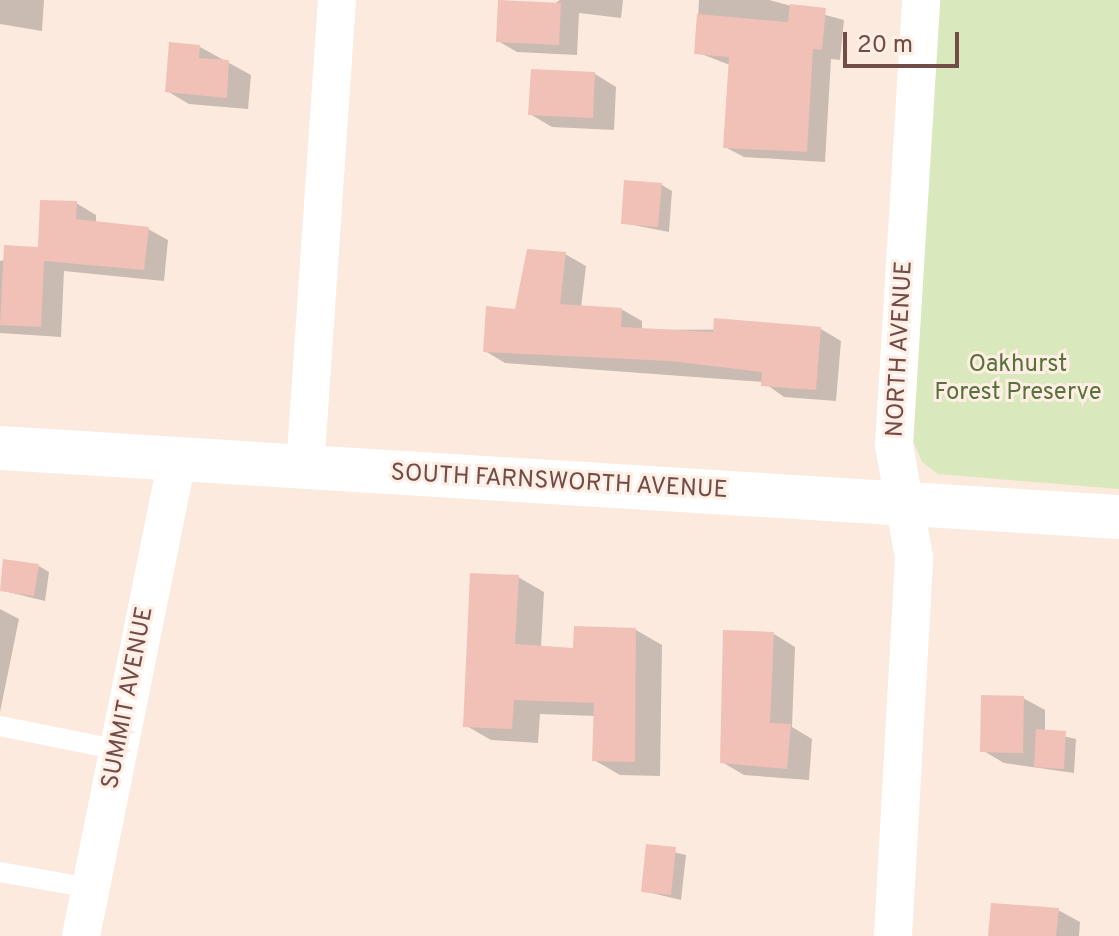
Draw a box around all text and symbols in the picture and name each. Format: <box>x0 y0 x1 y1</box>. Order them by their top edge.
scale bar <box>847 16 963 66</box>
text: 20 m <box>857 31 913 61</box>
street label: NORTH AVENUE <box>882 260 920 438</box>
park label: Oakhurst Forest Preserve <box>934 352 1102 408</box>
street label: SOUTH FARNSWORTH AVENUE <box>389 460 729 506</box>
street label: SUMMIT AVENUE <box>97 603 161 793</box>

